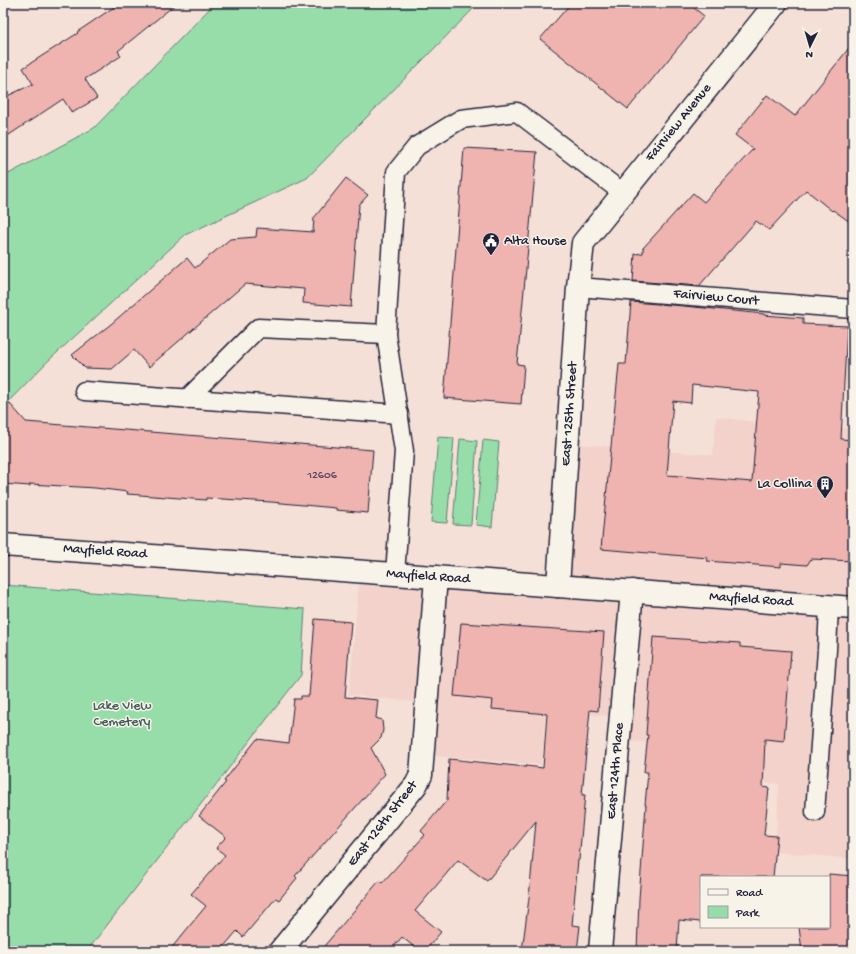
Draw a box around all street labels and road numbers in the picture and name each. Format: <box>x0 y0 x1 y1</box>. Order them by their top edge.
street label: Fairview Avenue <box>642 80 716 166</box>
street label: Fairview Court <box>672 286 761 310</box>
street label: East 125th Street <box>558 360 582 467</box>
street label: Mayfield Road <box>62 541 149 564</box>
street label: Mayfield Road <box>385 566 472 589</box>
street label: Mayfield Road <box>708 589 795 612</box>
street label: East 124th Place <box>603 721 629 820</box>
street label: East 126th Street <box>344 777 423 870</box>

